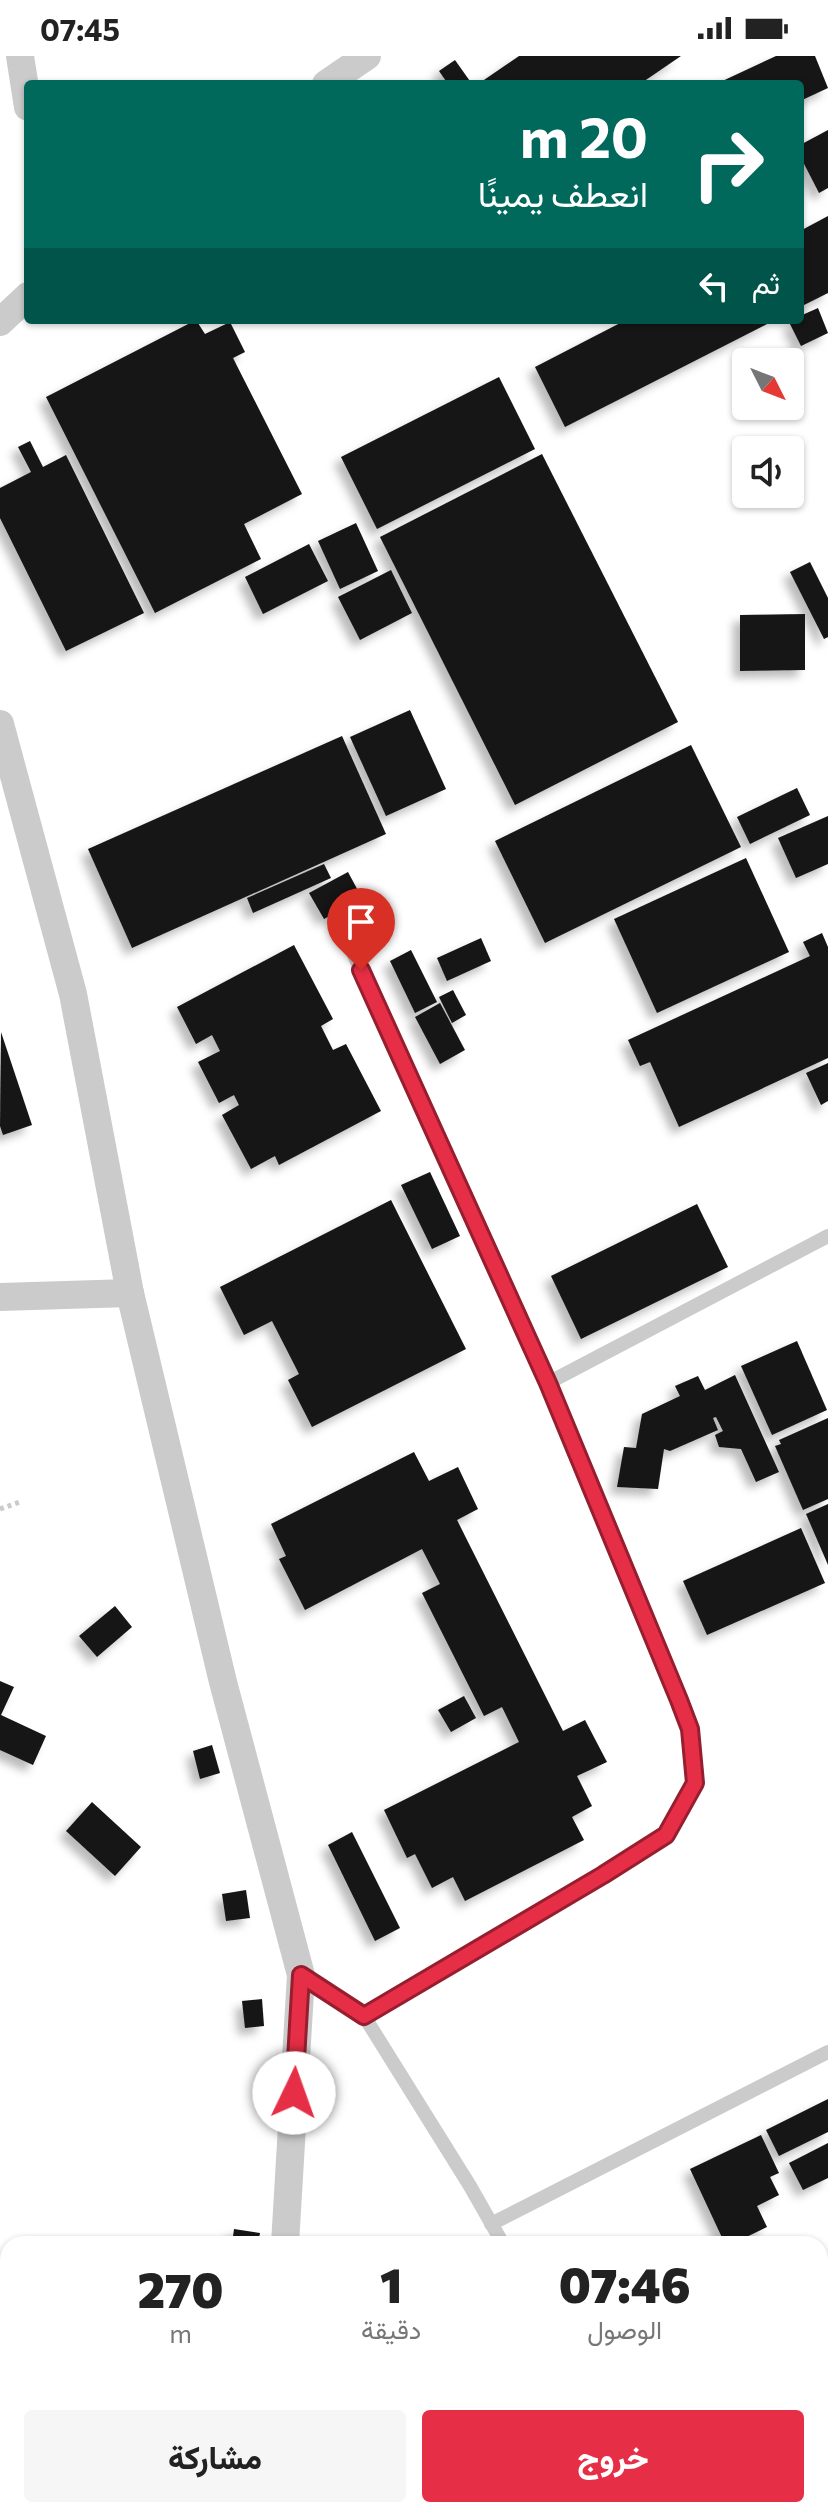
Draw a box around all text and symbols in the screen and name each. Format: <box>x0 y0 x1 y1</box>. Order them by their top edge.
text: 07:45 <box>40 10 120 47</box>
text: 20 m <box>520 101 648 170</box>
icon: right <box>676 112 780 216</box>
text: انعطف يمينًا <box>478 170 648 214</box>
text: ثم <box>752 263 780 300</box>
icon: left <box>692 264 736 308</box>
north arrow <box>732 348 804 420</box>
map controls <box>732 348 804 508</box>
button: sound <box>732 436 804 508</box>
pin <box>327 888 395 970</box>
icon: arrive <box>339 900 383 944</box>
position arrow <box>252 2051 336 2135</box>
text: 1 <box>380 2254 402 2313</box>
text: 07:46 <box>559 2254 691 2313</box>
text: 270 <box>137 2259 224 2318</box>
text: دقيقة <box>361 2313 421 2344</box>
text: الوصول <box>587 2313 662 2344</box>
text: m <box>169 2317 192 2348</box>
button: مشاركة <box>24 2410 406 2502</box>
button: خروج <box>422 2410 804 2502</box>

